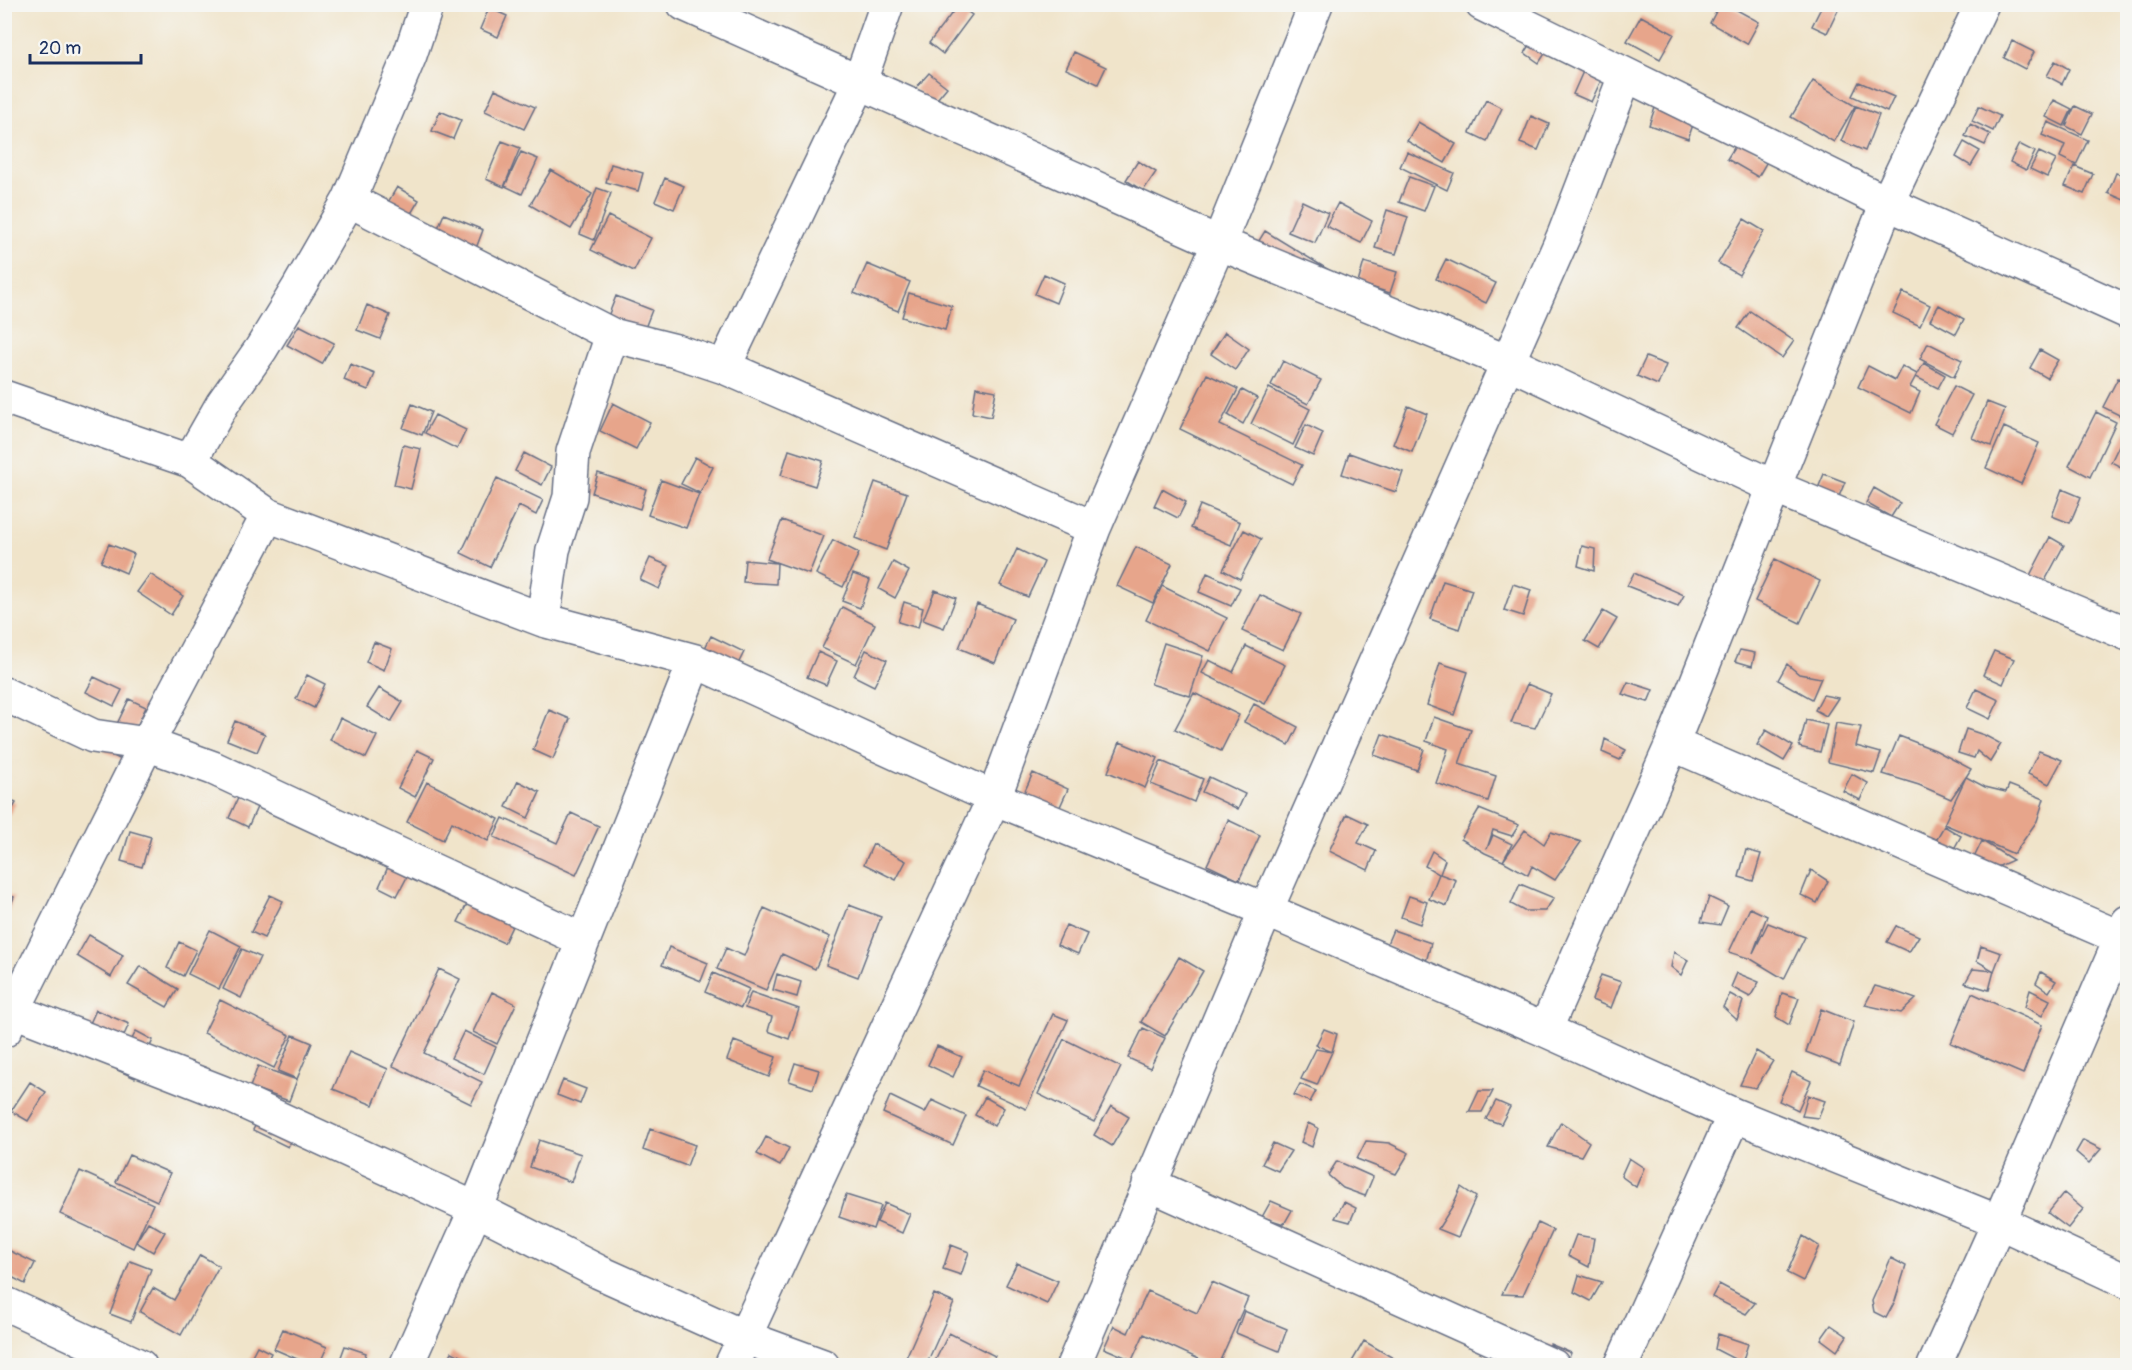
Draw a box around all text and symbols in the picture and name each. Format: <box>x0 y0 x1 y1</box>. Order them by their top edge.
scale bar <box>30 27 141 65</box>
text: 20 m <box>39 37 81 60</box>

